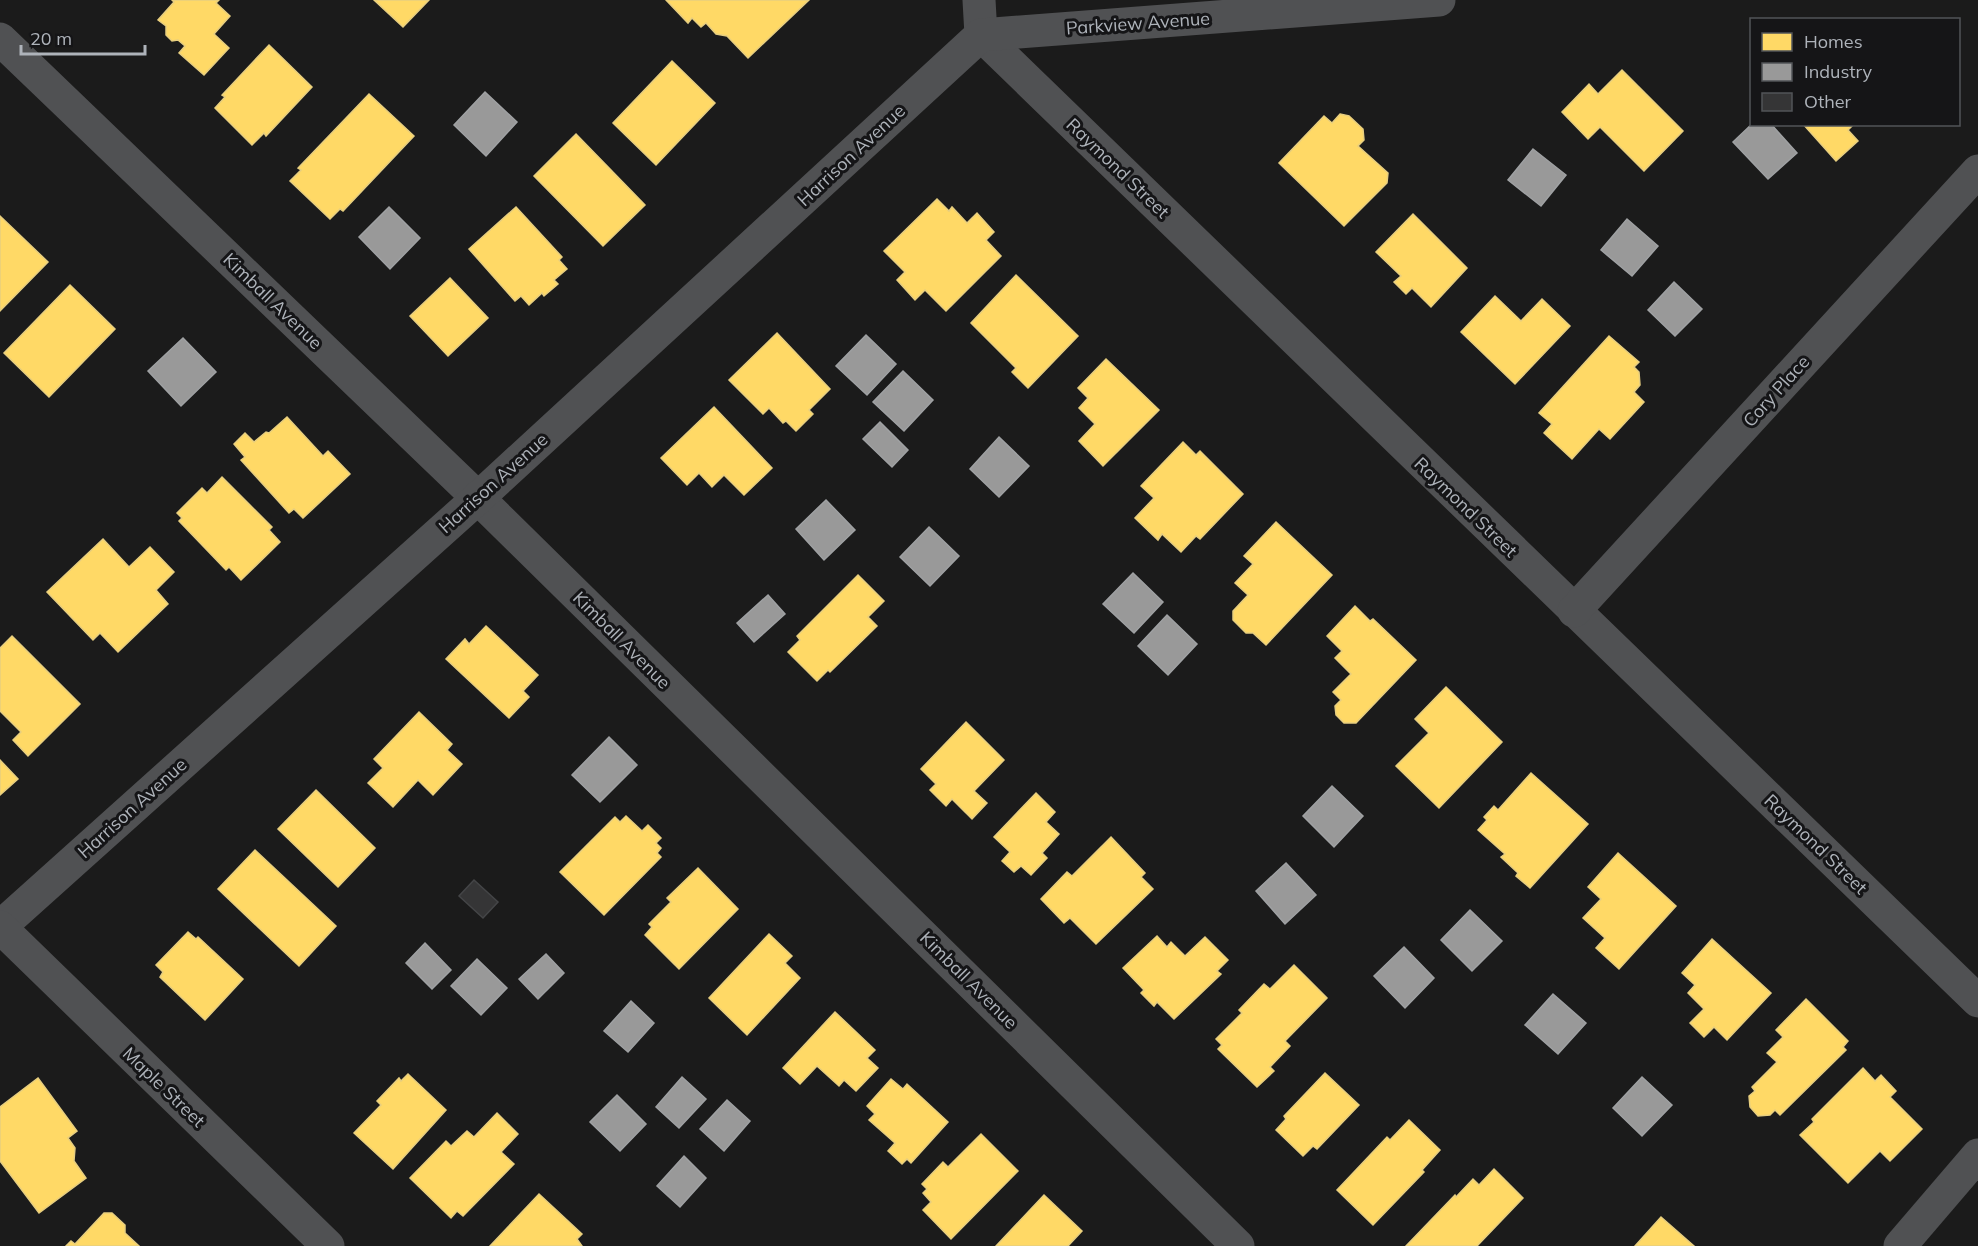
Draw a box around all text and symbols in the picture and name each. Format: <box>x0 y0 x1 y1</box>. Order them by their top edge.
street label: Parkview Avenue <box>1065 7 1211 39</box>
scale bar <box>21 18 146 56</box>
legend <box>1750 18 1960 126</box>
text: 20 m <box>30 27 72 50</box>
text: Homes <box>1804 30 1863 53</box>
text: Industry <box>1804 60 1873 83</box>
text: Other <box>1804 90 1852 113</box>
street label: Harrison Avenue <box>792 99 910 211</box>
street label: Raymond Street <box>1062 113 1174 223</box>
street label: Kimball Avenue <box>219 248 327 354</box>
street label: Cory Place <box>1738 350 1814 432</box>
street label: Harrison Avenue <box>434 428 552 538</box>
street label: Raymond Street <box>1410 452 1522 562</box>
street label: Kimball Avenue <box>568 586 676 694</box>
street label: Harrison Avenue <box>73 753 191 863</box>
street label: Raymond Street <box>1760 789 1872 899</box>
street label: Kimball Avenue <box>915 926 1023 1034</box>
street label: Maple Street <box>118 1042 210 1132</box>

